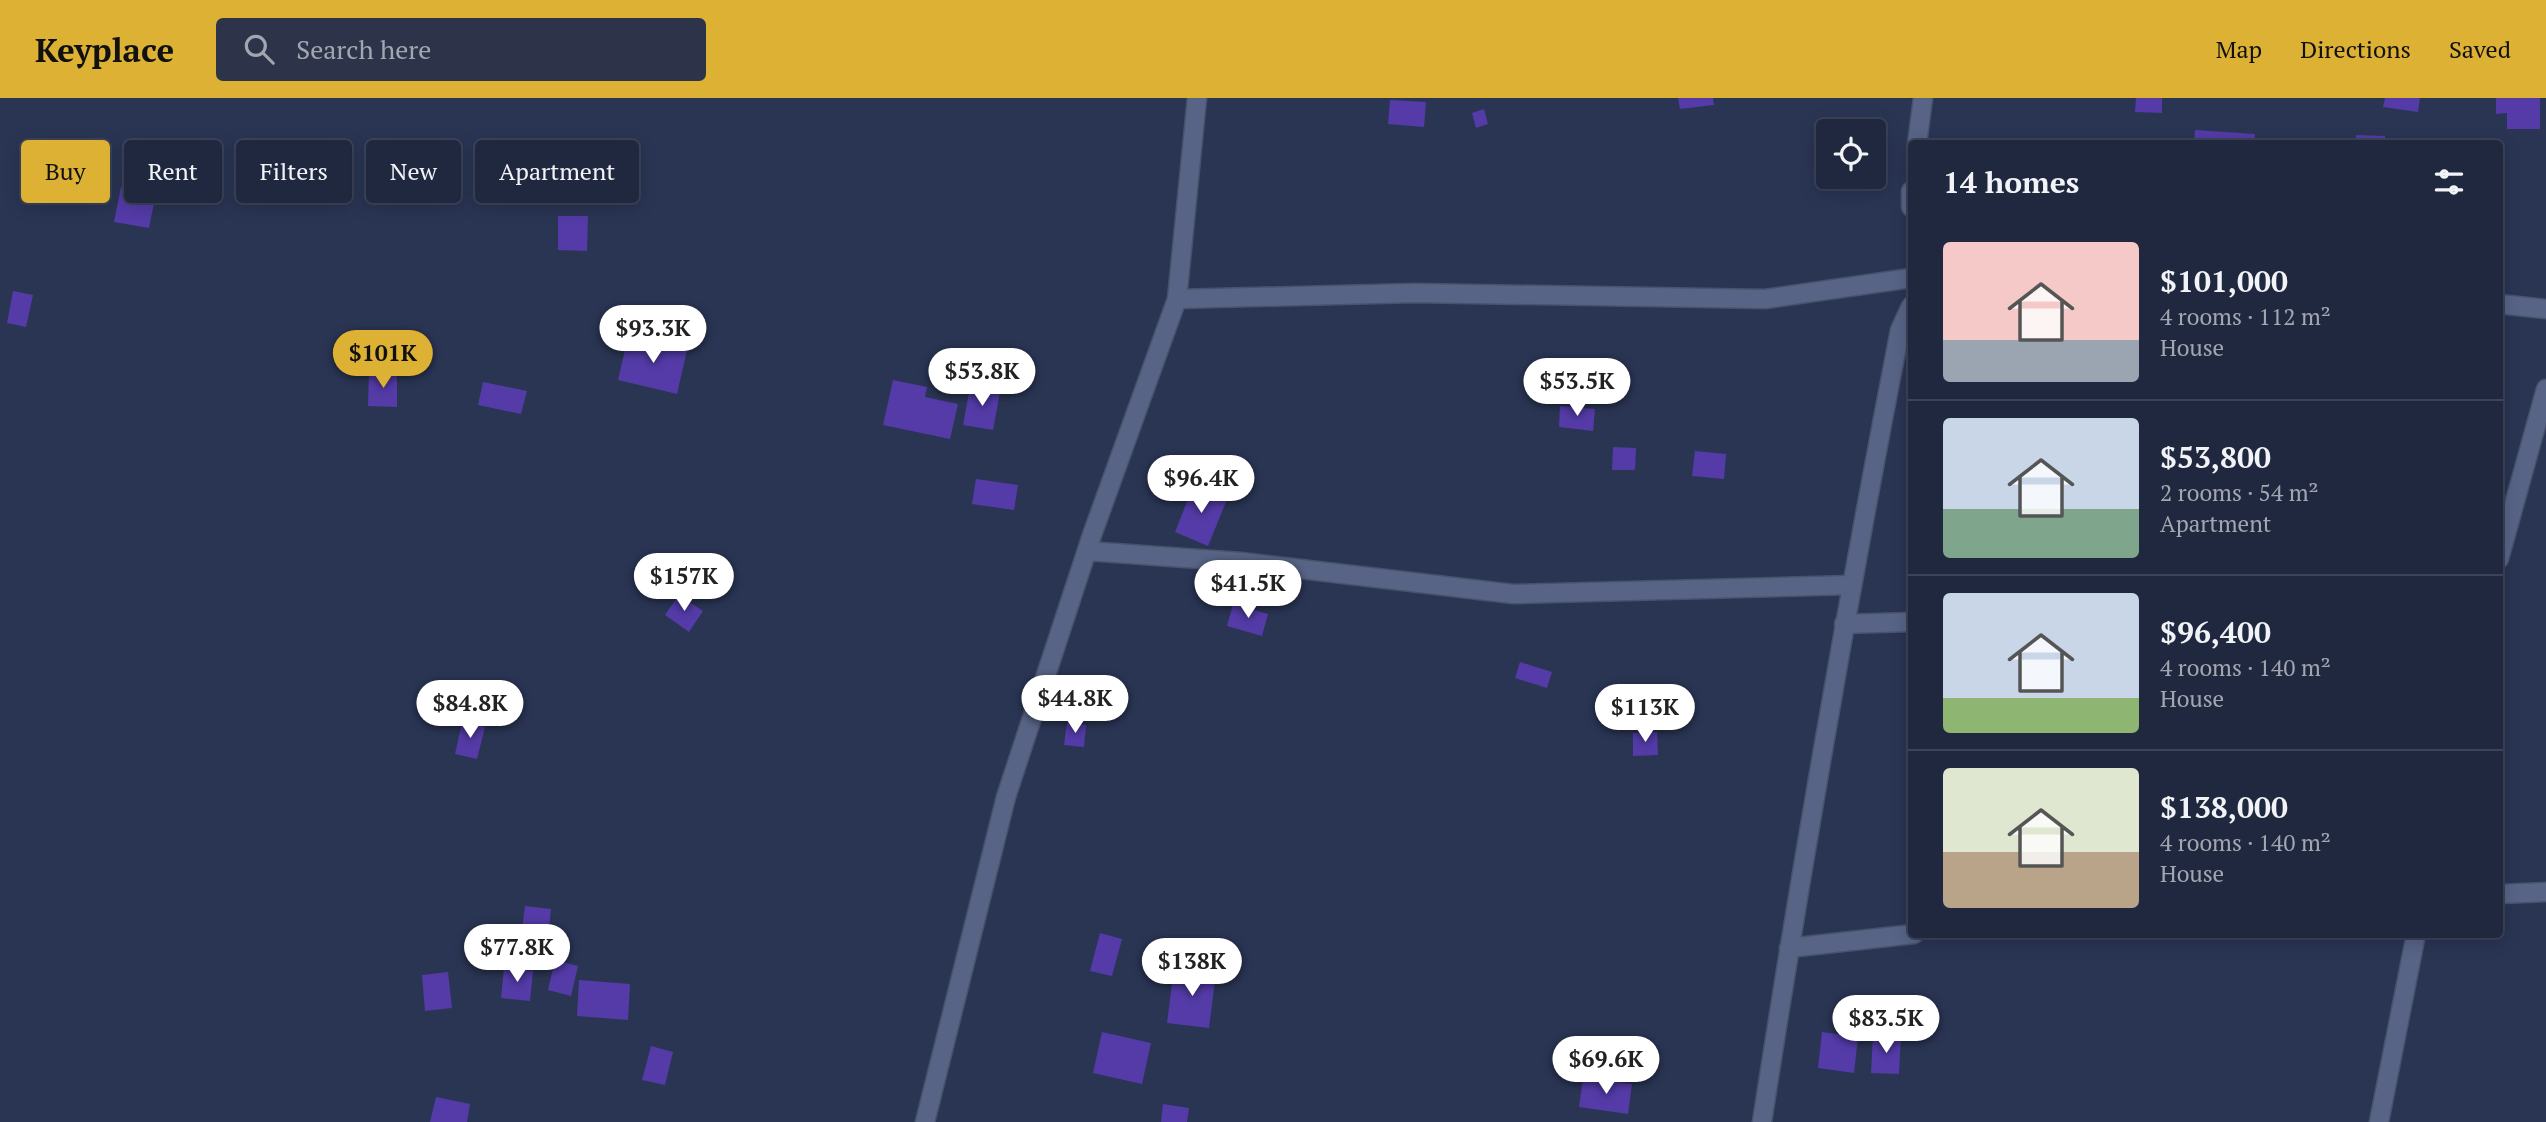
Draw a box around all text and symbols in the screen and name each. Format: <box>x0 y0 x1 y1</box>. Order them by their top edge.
search box <box>216 18 706 81</box>
text: Keyplace <box>35 28 174 71</box>
icon: search <box>240 30 278 68</box>
text: Search here <box>296 32 431 66</box>
text: Map <box>2216 33 2262 65</box>
text: Directions <box>2300 33 2411 65</box>
text: Saved <box>2449 33 2511 65</box>
map controls <box>1816 119 1886 189</box>
button: locate <box>1816 119 1886 189</box>
chip: Buy <box>21 140 110 203</box>
chip: Rent <box>124 140 222 203</box>
chip: Filters <box>236 140 352 203</box>
chip: New <box>366 140 461 203</box>
chip: Apartment <box>475 140 639 203</box>
text: 14 homes <box>1943 162 2079 202</box>
icon: filters <box>2430 163 2468 201</box>
text: $101,000 <box>2160 261 2288 301</box>
icon: home <box>1999 270 2083 354</box>
text: 4 rooms · 112 m² <box>2160 301 2331 332</box>
pin: $93.3K <box>596 306 710 365</box>
text: $93.3K <box>615 312 691 343</box>
pin: $101K <box>334 330 432 390</box>
text: House <box>2160 332 2224 363</box>
text: $101K <box>349 337 417 368</box>
pin: $53.8K <box>925 348 1039 408</box>
text: $53.8K <box>944 355 1020 386</box>
pin: $53.5K <box>1520 358 1634 418</box>
text: $53.5K <box>1539 365 1615 396</box>
text: $53,800 <box>2160 437 2271 477</box>
icon: home <box>1999 446 2083 530</box>
pin: $96.4K <box>1144 456 1258 515</box>
text: $96.4K <box>1163 462 1239 493</box>
text: 2 rooms · 54 m² <box>2160 477 2319 508</box>
text: Apartment <box>2160 508 2271 539</box>
pin: $157K <box>635 554 733 613</box>
text: $157K <box>650 560 718 591</box>
pin: $41.5K <box>1191 560 1305 620</box>
text: $41.5K <box>1210 567 1286 598</box>
text: $96,400 <box>2160 612 2271 652</box>
icon: home <box>1999 621 2083 705</box>
text: 4 rooms · 140 m² <box>2160 652 2331 683</box>
pin: $44.8K <box>1018 676 1132 735</box>
pin: $84.8K <box>413 680 527 740</box>
text: $44.8K <box>1037 682 1113 713</box>
text: House <box>2160 683 2224 714</box>
pin: $113K <box>1596 684 1694 744</box>
text: $84.8K <box>432 687 508 718</box>
text: $113K <box>1611 691 1679 722</box>
text: $138,000 <box>2160 787 2288 827</box>
icon: home <box>1999 796 2083 880</box>
text: 4 rooms · 140 m² <box>2160 827 2331 858</box>
text: House <box>2160 858 2224 889</box>
pin: $77.8K <box>460 924 574 984</box>
text: $77.8K <box>480 931 554 962</box>
pin: $138K <box>1143 939 1241 998</box>
text: $138K <box>1158 945 1226 976</box>
pin: $83.5K <box>1829 996 1943 1055</box>
text: $83.5K <box>1848 1002 1924 1033</box>
pin: $69.6K <box>1549 1037 1663 1096</box>
text: $69.6K <box>1568 1043 1644 1074</box>

